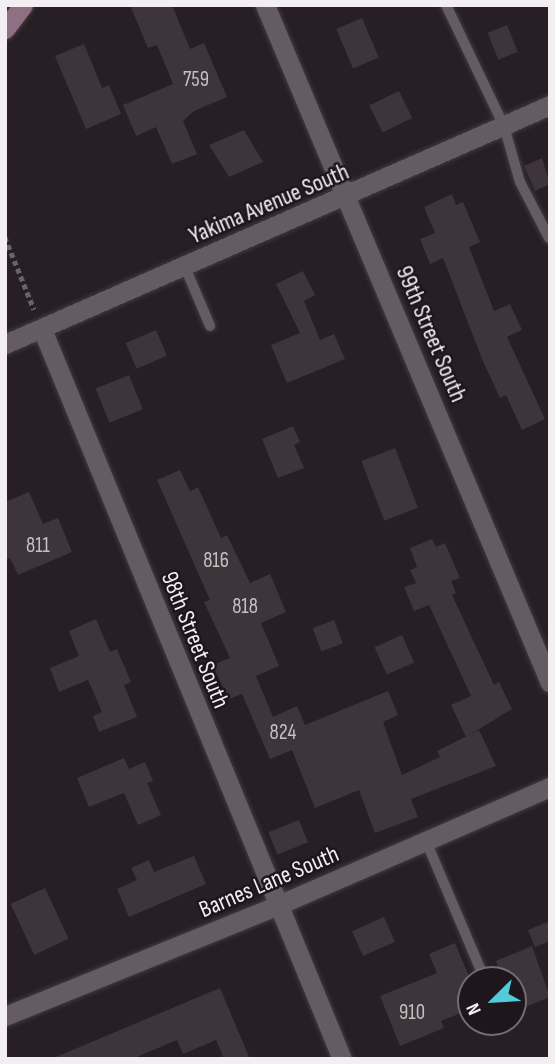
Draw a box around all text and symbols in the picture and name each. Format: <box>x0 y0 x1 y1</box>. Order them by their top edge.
house number: 759 <box>183 67 209 93</box>
street label: Yakima Avenue South <box>185 157 353 251</box>
street label: 99th Street South <box>389 262 473 406</box>
house number: 811 <box>26 533 50 559</box>
house number: 816 <box>203 548 229 574</box>
street label: 98th Street South <box>155 567 235 713</box>
house number: 818 <box>232 594 258 620</box>
house number: 824 <box>270 720 296 746</box>
street label: Barnes Lane South <box>195 840 343 924</box>
north arrow <box>457 966 527 1036</box>
house number: 910 <box>399 1000 425 1026</box>
text: N <box>462 1000 487 1018</box>

